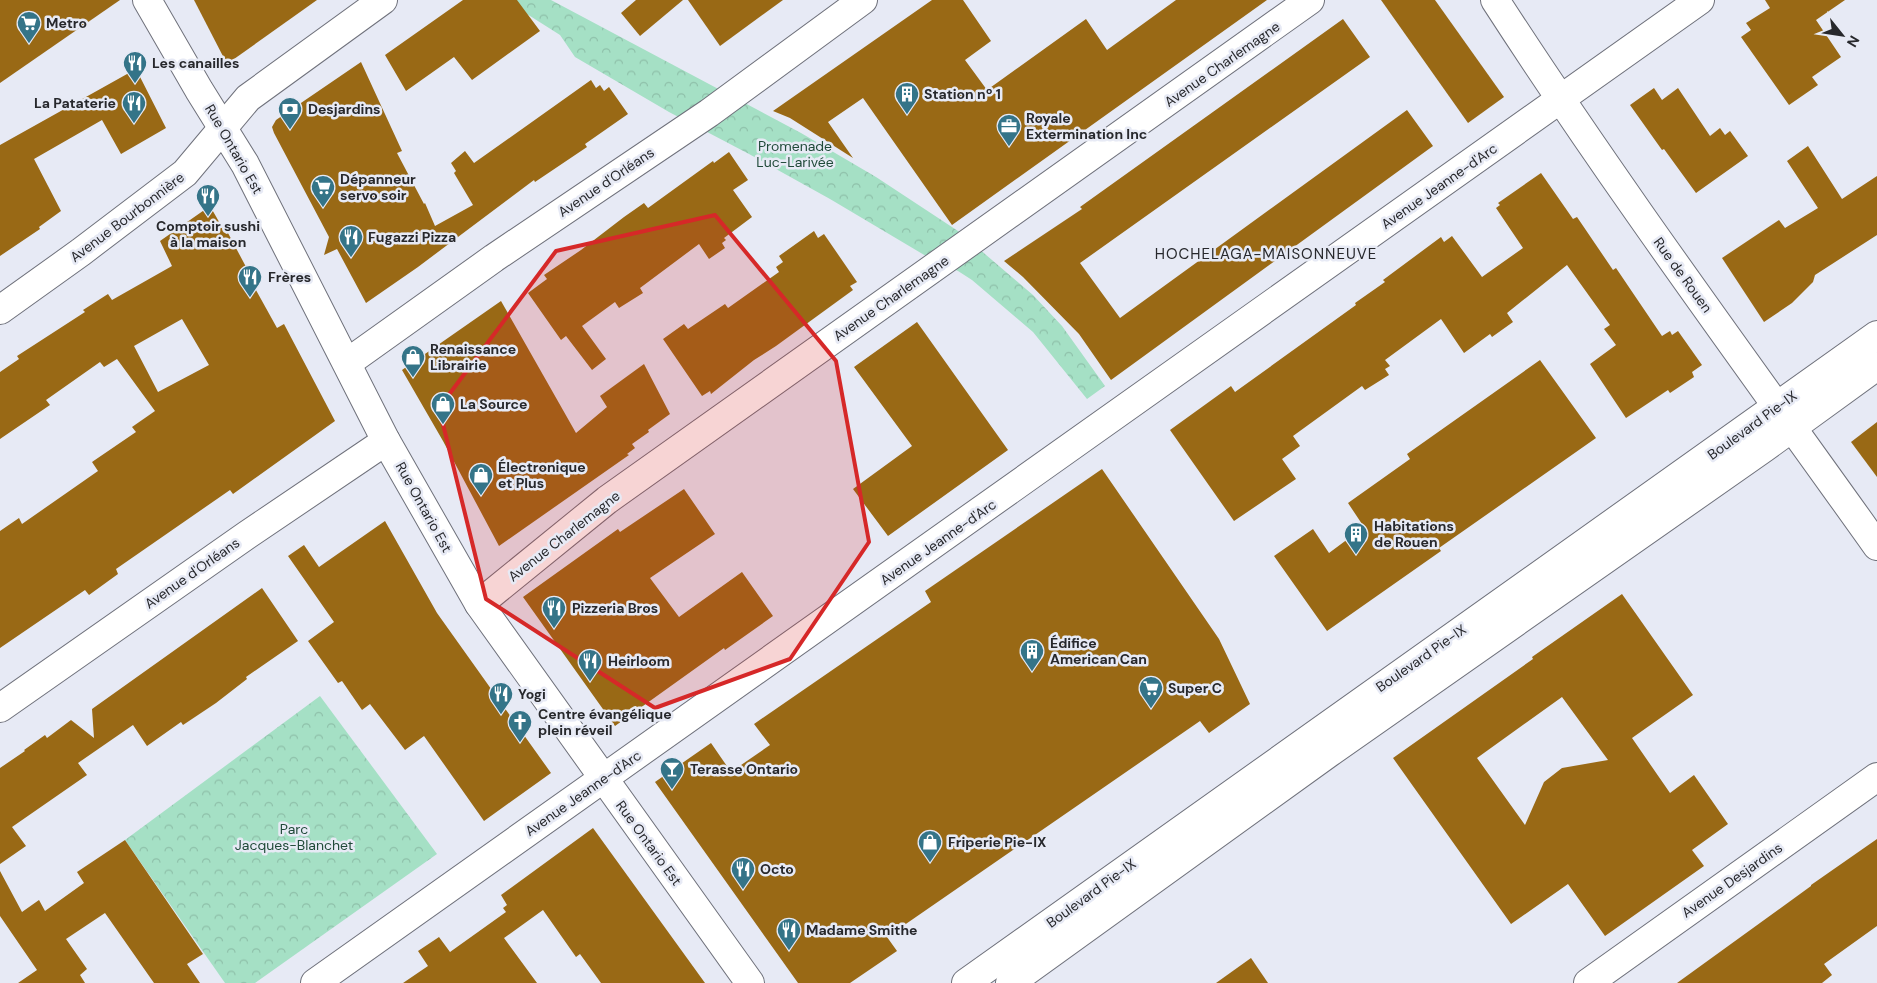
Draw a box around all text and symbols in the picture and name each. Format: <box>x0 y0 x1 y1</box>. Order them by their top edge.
supermarket icon: Metro <box>16 10 42 44</box>
north arrow <box>1817 10 1867 60</box>
place label: Metro <box>46 14 87 32</box>
street label: Avenue Charlemagne <box>1161 17 1283 111</box>
text: N <box>1843 33 1864 50</box>
restaurant icon: Les canailles <box>122 50 148 84</box>
place label: Les canailles <box>152 54 239 72</box>
building icon: Station nº 1 <box>894 81 920 115</box>
place label: Station nº 1 <box>924 85 1001 103</box>
restaurant icon: La Pataterie <box>121 90 147 124</box>
place label: La Pataterie <box>34 94 116 112</box>
bank icon: Desjardins <box>277 96 303 130</box>
place label: Desjardins <box>308 100 381 118</box>
street label: Rue Ontario Est <box>201 101 267 197</box>
place label: Royale Extermination Inc <box>1026 109 1147 143</box>
office icon: Royale Extermination Inc <box>996 113 1022 147</box>
park label: Promenade Luc-Larivée <box>756 137 834 171</box>
street label: Avenue Jeanne-d'Arc <box>1377 139 1501 233</box>
street label: Avenue d'Orléans <box>555 143 657 221</box>
street label: Avenue Bourbonnière <box>66 168 188 266</box>
place label: Dépanneur servo soir <box>340 170 416 204</box>
supermarket icon: Dépanneur servo soir <box>310 174 336 208</box>
restaurant icon: Comptoir sushi à la maison <box>195 183 221 217</box>
place label: Comptoir sushi à la maison <box>156 217 260 251</box>
restaurant icon: Fugazzi Pizza <box>338 224 364 258</box>
place label: Fugazzi Pizza <box>368 228 456 246</box>
street label: Rue de Rouen <box>1650 234 1716 316</box>
district label: HOCHELAGA-MAISONNEUVE <box>1155 244 1377 264</box>
street label: Avenue Charlemagne <box>830 251 952 345</box>
restaurant icon: Frères <box>237 264 263 298</box>
place label: Frères <box>268 268 311 286</box>
place label: Renaissance Librairie <box>430 340 516 374</box>
shop icon: Renaissance Librairie <box>400 344 426 378</box>
street label: Boulevard Pie-IX <box>1704 386 1800 464</box>
shop icon: La Source <box>430 391 456 425</box>
place label: La Source <box>460 395 527 413</box>
place label: Électronique et Plus <box>498 458 586 492</box>
street label: Rue Ontario Est <box>392 459 456 555</box>
shop icon: Électronique et Plus <box>468 462 494 496</box>
street label: Avenue Charlemagne <box>504 487 624 585</box>
street label: Avenue Jeanne-d'Arc <box>876 495 1000 589</box>
place label: Habitations de Rouen <box>1374 517 1454 551</box>
building icon: Habitations de Rouen <box>1343 521 1369 555</box>
street label: Avenue d'Orléans <box>141 533 243 613</box>
restaurant icon: Pizzeria Bros <box>541 595 567 629</box>
place label: Pizzeria Bros <box>572 599 658 617</box>
street label: Boulevard Pie-IX <box>1372 620 1470 696</box>
place label: Édifice American Can <box>1050 634 1147 668</box>
building icon: Édifice American Can <box>1019 638 1045 672</box>
restaurant icon: Heirloom <box>577 648 603 682</box>
place label: Heirloom <box>608 652 670 670</box>
supermarket icon: Super C <box>1138 675 1164 709</box>
place label: Super C <box>1168 679 1222 697</box>
restaurant icon: Yogi <box>488 681 514 715</box>
place label: Yogi <box>518 685 546 703</box>
place label: Centre évangélique plein réveil <box>538 705 672 739</box>
church icon: Centre évangélique plein réveil <box>507 709 533 743</box>
street label: Avenue Jeanne-d'Arc <box>521 746 645 840</box>
bar icon: Terasse Ontario <box>659 756 685 790</box>
place label: Terasse Ontario <box>690 760 798 778</box>
street label: Rue Ontario Est <box>612 797 686 889</box>
park label: Parc Jacques-Blanchet <box>235 820 353 854</box>
shop icon: Friperie Pie-IX <box>917 829 943 863</box>
place label: Friperie Pie-IX <box>948 833 1046 851</box>
street label: Avenue Desjardins <box>1678 838 1786 922</box>
street label: Boulevard Pie-IX <box>1043 854 1139 932</box>
restaurant icon: Octo <box>730 856 756 890</box>
place label: Octo <box>760 860 794 878</box>
restaurant icon: Madame Smithe <box>776 917 802 951</box>
place label: Madame Smithe <box>806 921 917 939</box>

